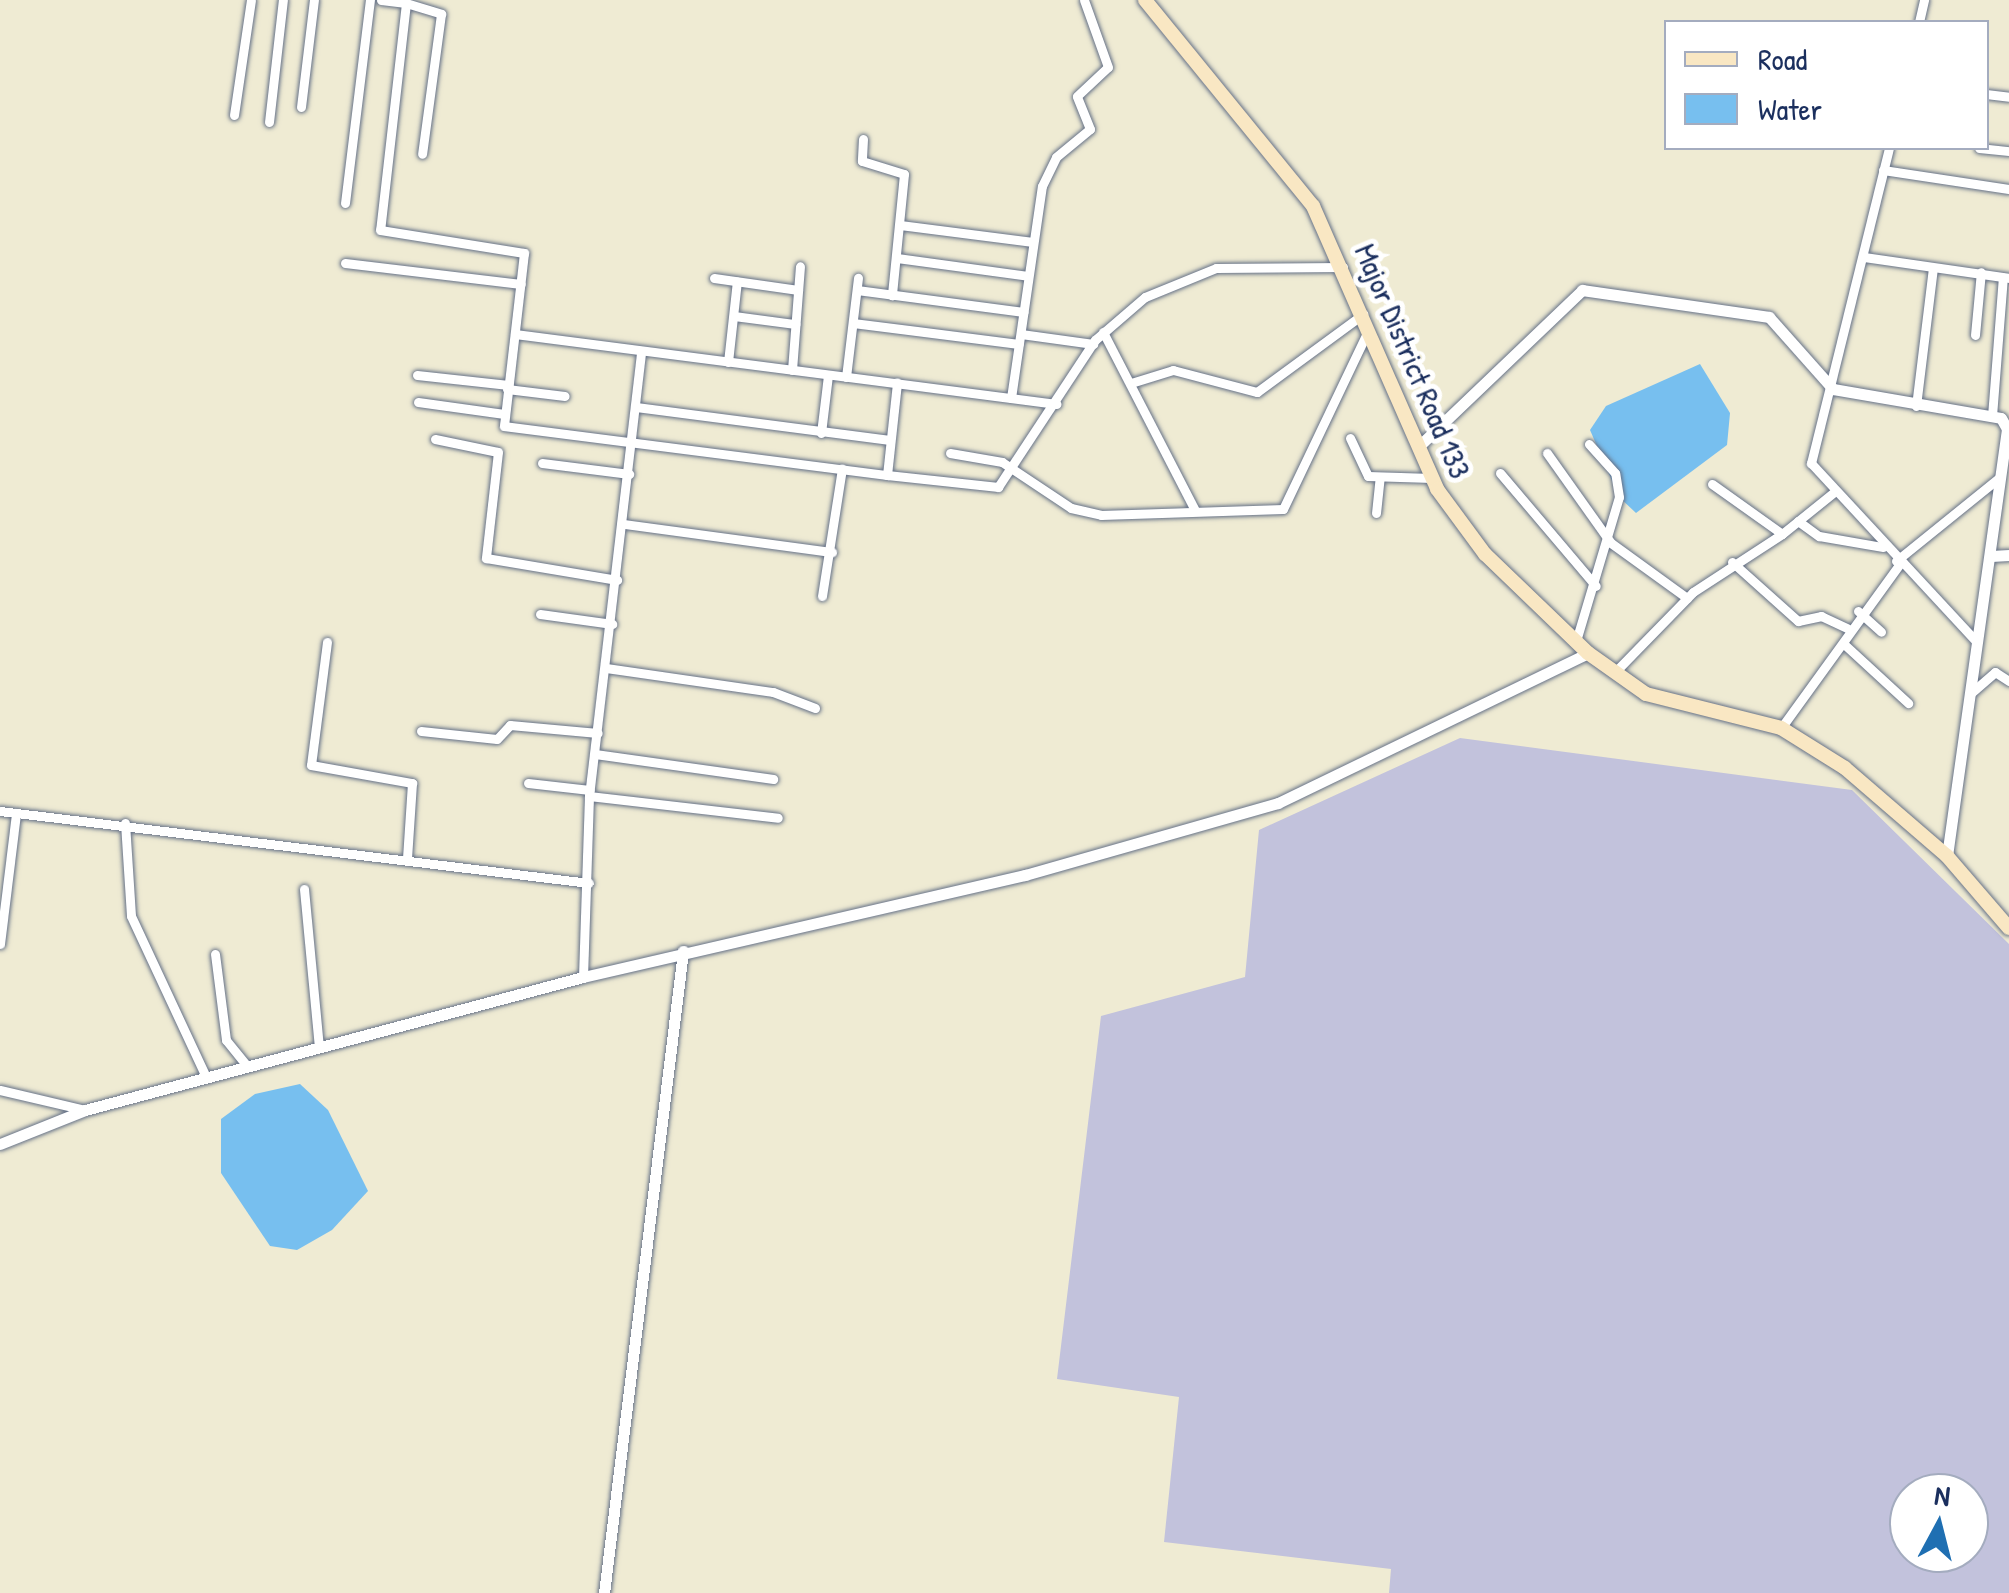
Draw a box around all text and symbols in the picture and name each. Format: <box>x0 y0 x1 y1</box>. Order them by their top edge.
legend <box>1664 20 1989 150</box>
text: Road <box>1758 39 1807 79</box>
text: Water <box>1758 89 1822 129</box>
street label: Major District Road 133 <box>1347 238 1479 484</box>
north arrow <box>1889 1473 1989 1573</box>
text: N <box>1933 1475 1952 1515</box>

